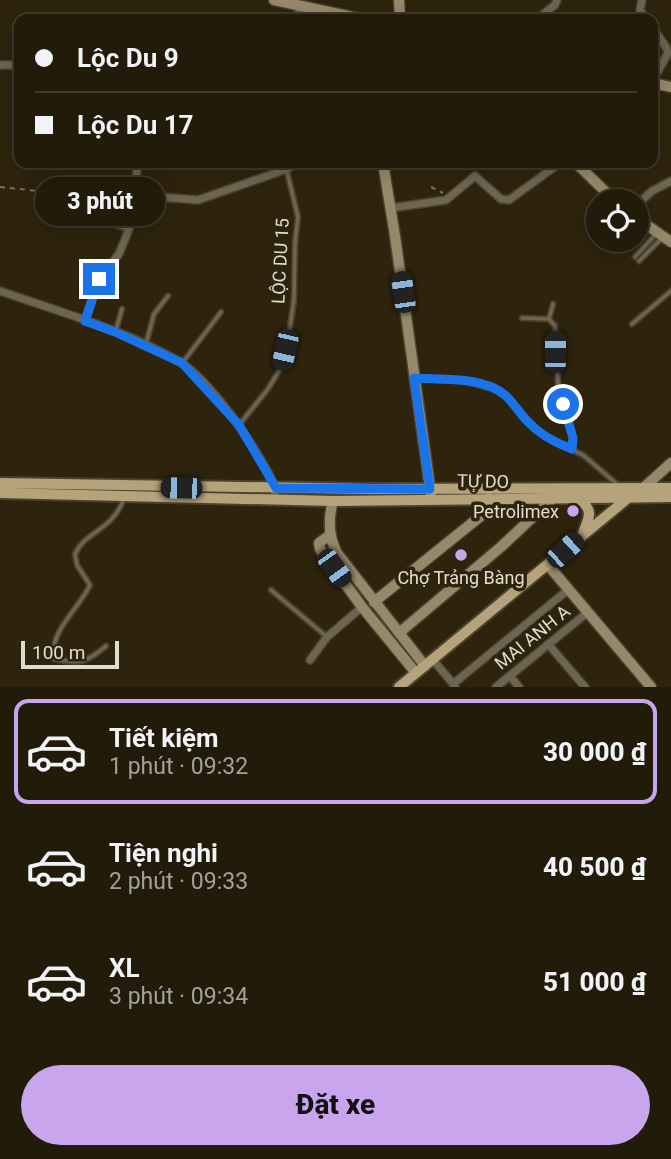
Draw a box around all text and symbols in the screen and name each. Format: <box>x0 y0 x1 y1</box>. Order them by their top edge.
text: Lộc Du 9 <box>77 43 179 73</box>
text: Lộc Du 17 <box>77 110 194 140</box>
callout: 3 phút <box>34 177 164 226</box>
text: 3 phút <box>67 188 133 215</box>
map controls <box>586 189 649 252</box>
button: locate <box>586 189 649 252</box>
street label: LỘC DU 15 <box>267 218 293 304</box>
route end <box>83 263 115 295</box>
car <box>390 270 417 314</box>
car <box>271 327 300 373</box>
car <box>545 331 566 373</box>
route start <box>547 388 579 420</box>
street label: TỰ DO <box>457 470 509 492</box>
car <box>160 477 203 499</box>
place label: Petrolimex <box>473 501 559 522</box>
marker: Petrolimex <box>565 503 581 519</box>
car <box>543 528 588 572</box>
car <box>314 545 355 591</box>
marker: Chợ Trảng Bàng <box>453 547 469 563</box>
place label: Chợ Trảng Bàng <box>397 567 525 588</box>
street label: MAI ANH A <box>490 600 574 674</box>
scale bar <box>21 638 119 669</box>
text: 100 m <box>32 641 85 664</box>
icon: car <box>25 720 88 783</box>
text: Tiết kiệm <box>109 723 219 753</box>
text: 30 000 ₫ <box>543 737 646 767</box>
text: 1 phút · 09:32 <box>109 753 248 780</box>
icon: car <box>25 835 88 898</box>
text: Tiện nghi <box>109 838 218 868</box>
text: 40 500 ₫ <box>543 852 646 882</box>
text: 2 phút · 09:33 <box>109 868 248 895</box>
icon: car <box>25 950 88 1013</box>
text: XL <box>109 953 140 983</box>
text: 51 000 ₫ <box>543 967 646 997</box>
text: 3 phút · 09:34 <box>109 983 248 1010</box>
button: Đặt xe <box>21 1065 650 1145</box>

